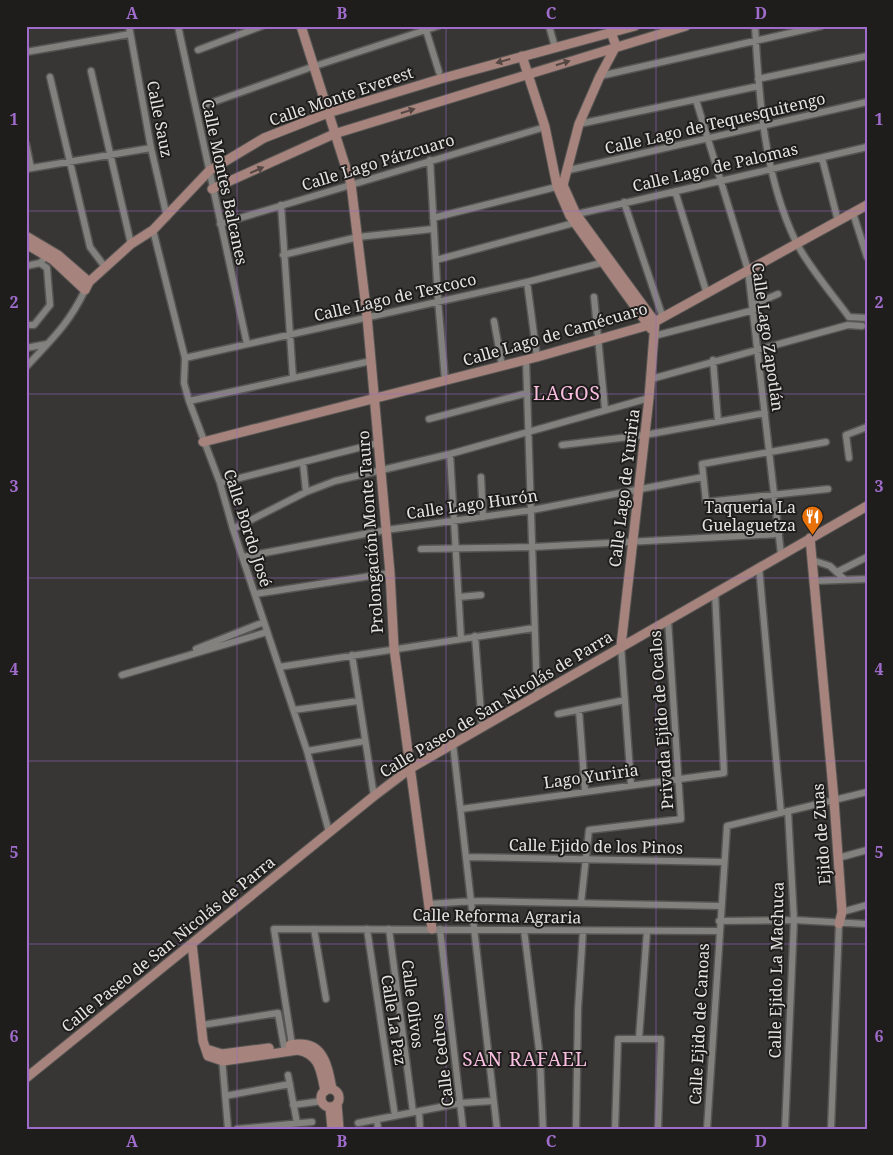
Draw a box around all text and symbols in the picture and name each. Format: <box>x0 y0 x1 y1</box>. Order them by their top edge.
text: A <box>126 2 139 24</box>
text: B <box>337 2 348 24</box>
text: C <box>546 2 557 24</box>
text: D <box>755 2 767 24</box>
one-way arrow <box>495 58 510 66</box>
one-way arrow <box>556 59 571 66</box>
street label: Calle Monte Everest <box>266 61 416 131</box>
street label: Calle Sauz <box>142 79 178 159</box>
street label: Calle Lago de Tequesquitengo <box>603 87 827 159</box>
street label: Calle Montes Balcanes <box>197 97 253 267</box>
one-way arrow <box>401 107 416 115</box>
text: 1 <box>9 108 19 130</box>
text: 1 <box>874 108 884 130</box>
street label: Calle Lago Pátzcuaro <box>299 128 457 196</box>
street label: Calle Lago de Palomas <box>630 137 800 197</box>
one-way arrow <box>250 165 264 173</box>
street label: Calle Lago Zapotlán <box>747 261 789 413</box>
street label: Calle Lago de Texcoco <box>312 268 478 326</box>
text: 2 <box>9 291 19 313</box>
text: 2 <box>874 291 884 313</box>
street label: Calle Lago de Camécuaro <box>460 297 650 371</box>
district label: LAGOS <box>533 380 601 406</box>
street label: Calle Lago de Yuriria <box>603 408 645 568</box>
street label: Prolongación Monte Tauro <box>352 430 388 634</box>
street label: Calle Bordo José <box>219 466 277 590</box>
text: 3 <box>9 475 19 497</box>
text: 3 <box>874 475 884 497</box>
street label: Calle Lago Hurón <box>405 484 539 524</box>
place label: Taqueria La Guelaguetza <box>702 496 796 536</box>
restaurant icon: Taqueria La Guelaguetza <box>800 504 824 535</box>
street label: Calle Paseo de San Nicolás de Parra <box>375 625 617 783</box>
street label: Privada Ejido de Ocalos <box>644 630 678 810</box>
text: 4 <box>9 658 19 680</box>
text: 4 <box>874 658 884 680</box>
street label: Lago Yuriria <box>542 758 640 794</box>
street label: Ejido de Zuas <box>806 783 836 885</box>
street label: Calle Ejido de los Pinos <box>509 833 683 859</box>
text: 5 <box>9 841 19 863</box>
text: 5 <box>874 841 884 863</box>
street label: Calle Paseo de San Nicolás de Parra <box>57 851 279 1037</box>
street label: Calle Ejido La Machuca <box>763 881 789 1059</box>
street label: Calle Reforma Agraria <box>412 904 582 928</box>
street label: Calle Ejido de Canoas <box>684 943 714 1105</box>
street label: Calle Olivos <box>397 958 429 1050</box>
street label: Calle La Paz <box>376 973 412 1067</box>
street label: Calle Cedros <box>425 1012 459 1108</box>
text: 6 <box>9 1025 19 1047</box>
text: 6 <box>874 1025 884 1047</box>
district label: SAN RAFAEL <box>462 1046 588 1072</box>
text: A <box>126 1130 139 1152</box>
text: B <box>337 1130 348 1152</box>
text: C <box>546 1130 557 1152</box>
text: D <box>755 1130 767 1152</box>

